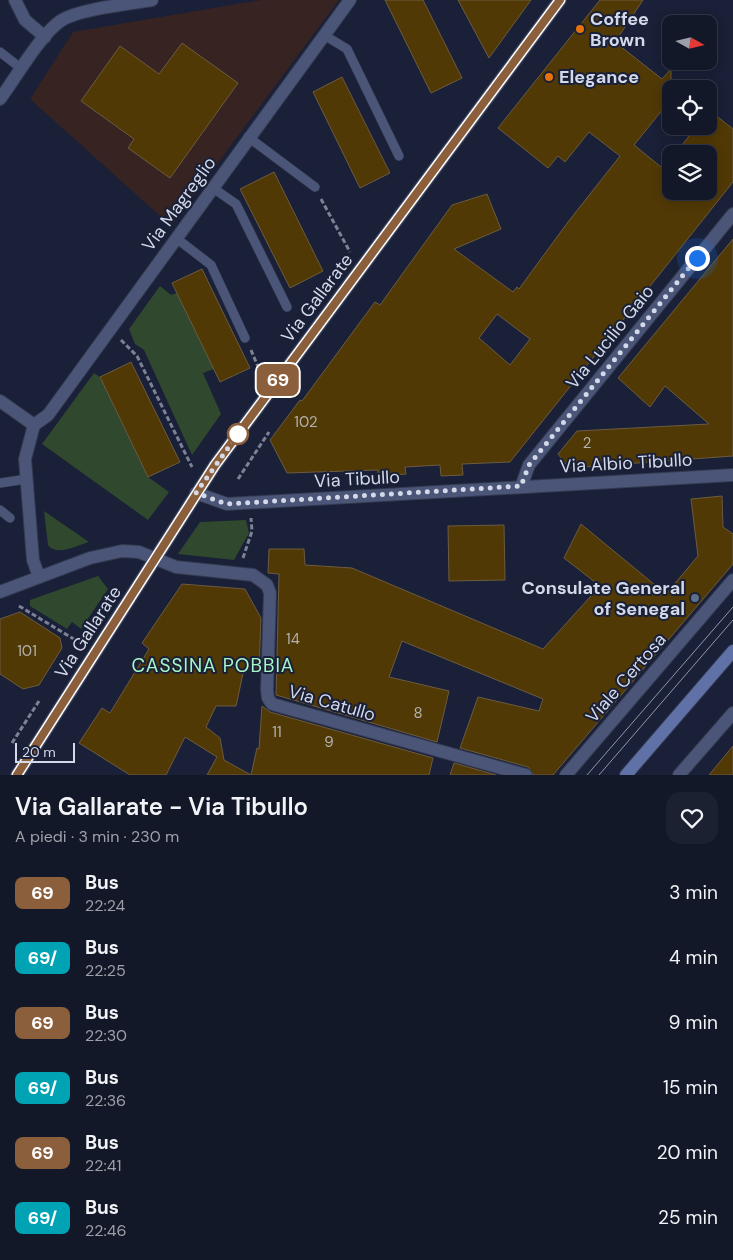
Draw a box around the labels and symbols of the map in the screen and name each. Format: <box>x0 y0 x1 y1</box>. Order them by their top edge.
place label: Coffee Brown <box>590 7 649 52</box>
north arrow <box>662 15 718 70</box>
marker: Coffee Brown <box>574 23 586 35</box>
place label: Elegance <box>559 65 639 89</box>
marker: Elegance <box>543 71 555 83</box>
street label: Via Magreglio <box>137 152 221 256</box>
your location <box>685 246 710 271</box>
street label: Via Gallarate <box>276 249 358 347</box>
street label: Via Lucilio Gaio <box>561 280 659 394</box>
line badge: 69 <box>256 364 300 396</box>
house number: 102 <box>294 412 318 432</box>
unlabelled marker <box>227 423 249 445</box>
house number: 2 <box>583 433 591 453</box>
street label: Via Albio Tibullo <box>559 448 693 478</box>
street label: Via Tibullo <box>314 465 400 493</box>
place label: Consulate General of Senegal <box>522 576 685 621</box>
street label: Via Gallarate <box>49 581 127 683</box>
marker: Consulate General of Senegal <box>689 592 701 604</box>
street label: Viale Certosa <box>580 628 672 728</box>
house number: 14 <box>286 629 300 649</box>
house number: 101 <box>17 641 37 661</box>
district label: CASSINA POBBIA <box>132 653 294 678</box>
street label: Via Catullo <box>286 679 378 727</box>
house number: 8 <box>413 703 423 723</box>
house number: 11 <box>272 722 282 742</box>
house number: 9 <box>324 732 334 752</box>
scale bar <box>15 740 75 763</box>

